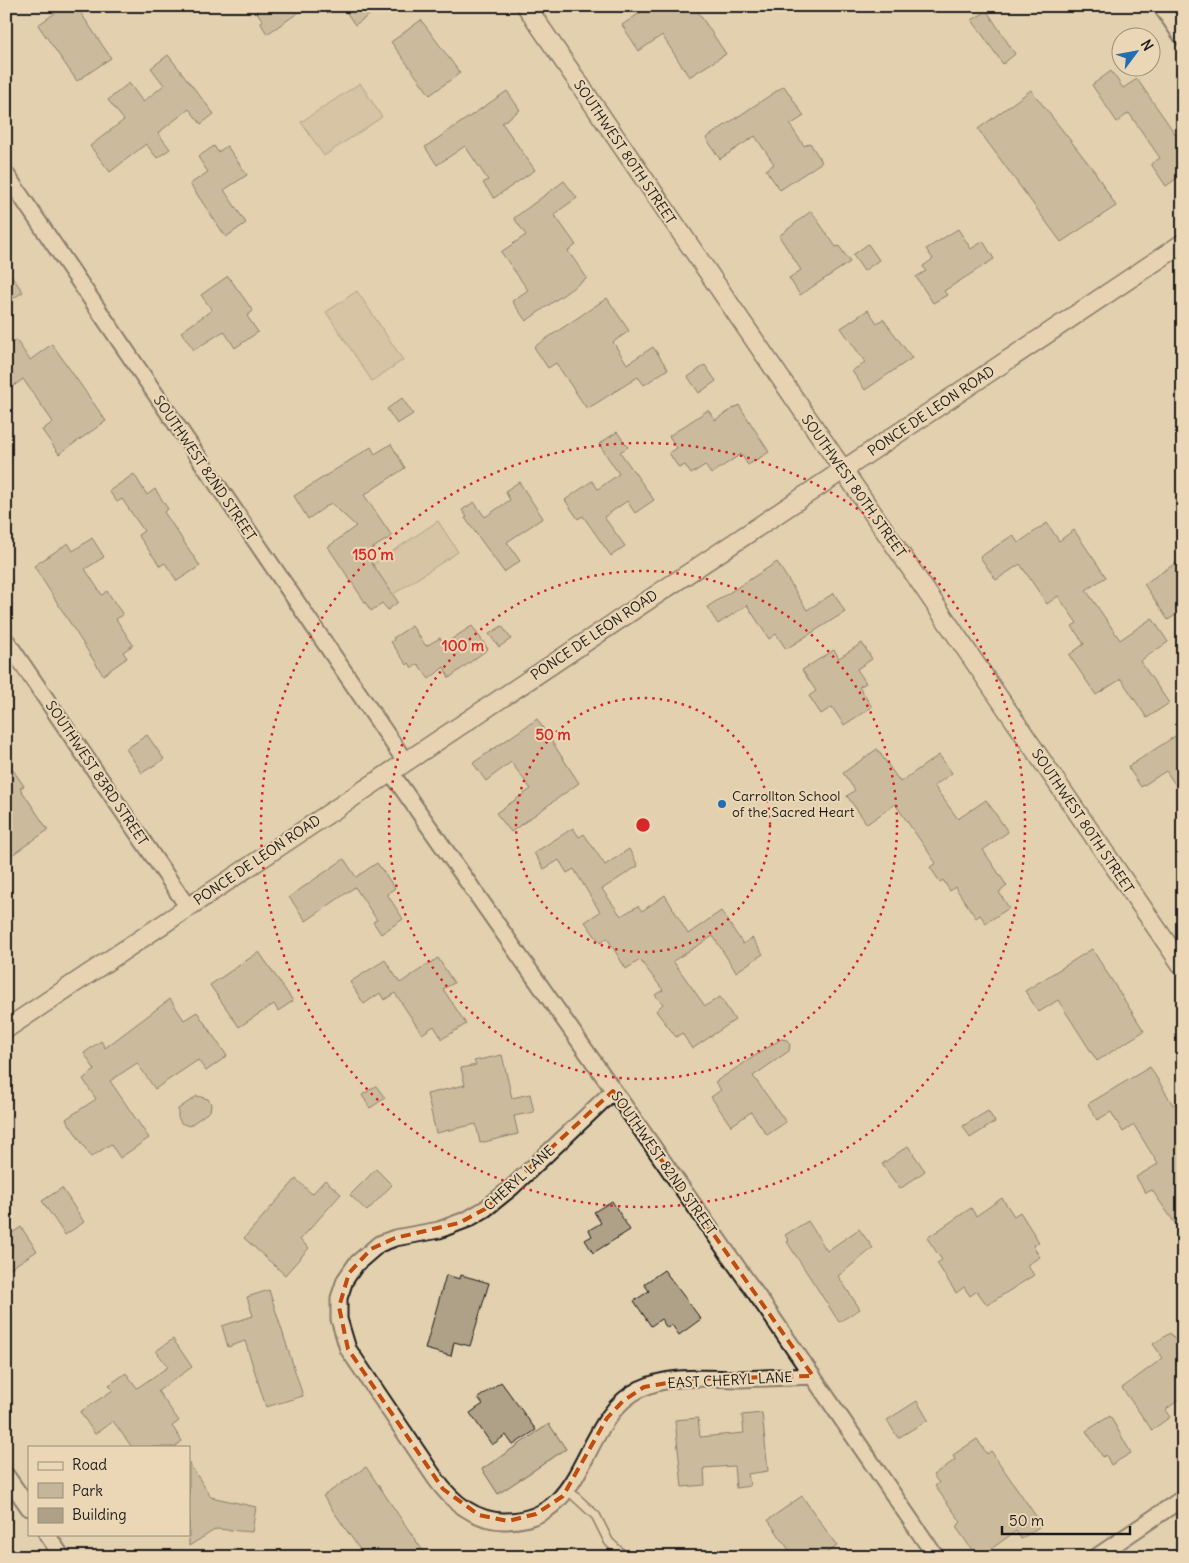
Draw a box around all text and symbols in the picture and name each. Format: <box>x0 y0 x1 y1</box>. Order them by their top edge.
north arrow <box>1112 28 1162 78</box>
text: N <box>1137 36 1157 54</box>
street label: SOUTHWEST 80TH STREET <box>570 76 680 228</box>
street label: PONCE DE LEON ROAD <box>864 362 998 460</box>
street label: SOUTHWEST 82ND STREET <box>150 392 260 544</box>
street label: SOUTHWEST 80TH STREET <box>798 411 910 561</box>
text: 150 m <box>352 545 394 564</box>
street label: PONCE DE LEON ROAD <box>527 586 661 684</box>
text: 100 m <box>442 636 484 655</box>
street label: SOUTHWEST 83RD STREET <box>42 697 152 849</box>
text: 50 m <box>535 725 571 744</box>
street label: SOUTHWEST 80TH STREET <box>1028 745 1138 897</box>
place label: Carrollton School of the Sacred Heart <box>732 787 855 821</box>
marker: Carrollton School of the Sacred Heart <box>716 798 728 810</box>
street label: PONCE DE LEON ROAD <box>190 811 324 909</box>
centre of rings <box>634 816 652 834</box>
street label: SOUTHWEST 82ND STREET <box>608 1088 720 1238</box>
street label: CHERYL LANE <box>480 1141 558 1215</box>
street label: EAST CHERYL LANE <box>667 1368 793 1392</box>
legend <box>28 1446 190 1536</box>
text: Road <box>72 1455 107 1474</box>
text: Park <box>72 1481 103 1500</box>
scale bar <box>1002 1503 1129 1535</box>
text: Building <box>72 1505 127 1524</box>
text: 50 m <box>1009 1511 1044 1530</box>

